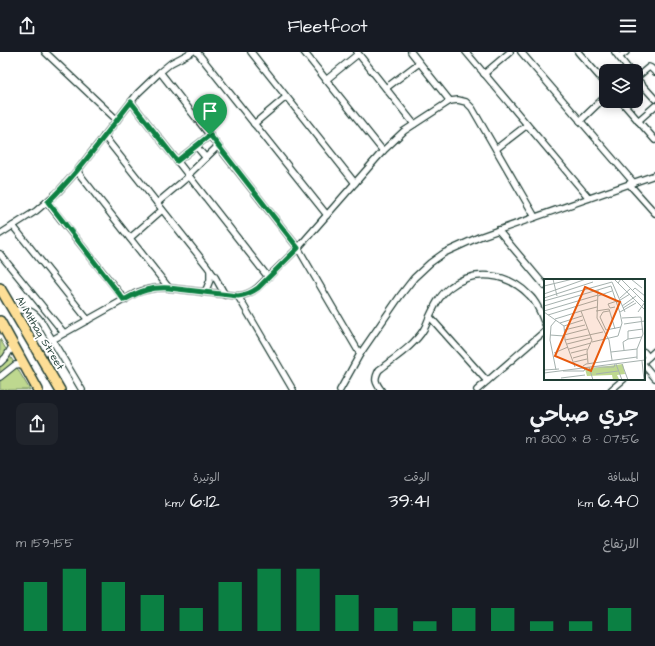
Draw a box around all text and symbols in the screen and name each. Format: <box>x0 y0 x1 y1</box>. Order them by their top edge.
text: Fleetfoot <box>287 14 368 39</box>
icon: share <box>16 15 38 37</box>
icon: menu <box>617 15 639 37</box>
map controls <box>599 64 643 108</box>
button: layers <box>599 64 643 108</box>
pin <box>193 94 227 135</box>
icon: arrive <box>199 100 221 122</box>
inset map <box>544 279 645 380</box>
street label: Al Mithaq Street <box>12 293 68 373</box>
text: جري صباحي <box>530 399 639 430</box>
button: share <box>16 403 58 445</box>
text: 07:56 · 8 × 800 m <box>526 430 639 448</box>
text: الوتيرة <box>193 470 220 485</box>
text: الوقت <box>404 470 429 485</box>
text: المسافة <box>608 470 639 485</box>
text: 6:12 <box>190 487 220 515</box>
text: 39:41 <box>388 487 429 515</box>
text: 6.40 <box>597 487 639 515</box>
text: /km <box>165 496 190 511</box>
text: km <box>578 496 597 511</box>
text: 155–159 m <box>16 534 74 552</box>
text: الارتفاع <box>603 535 639 553</box>

